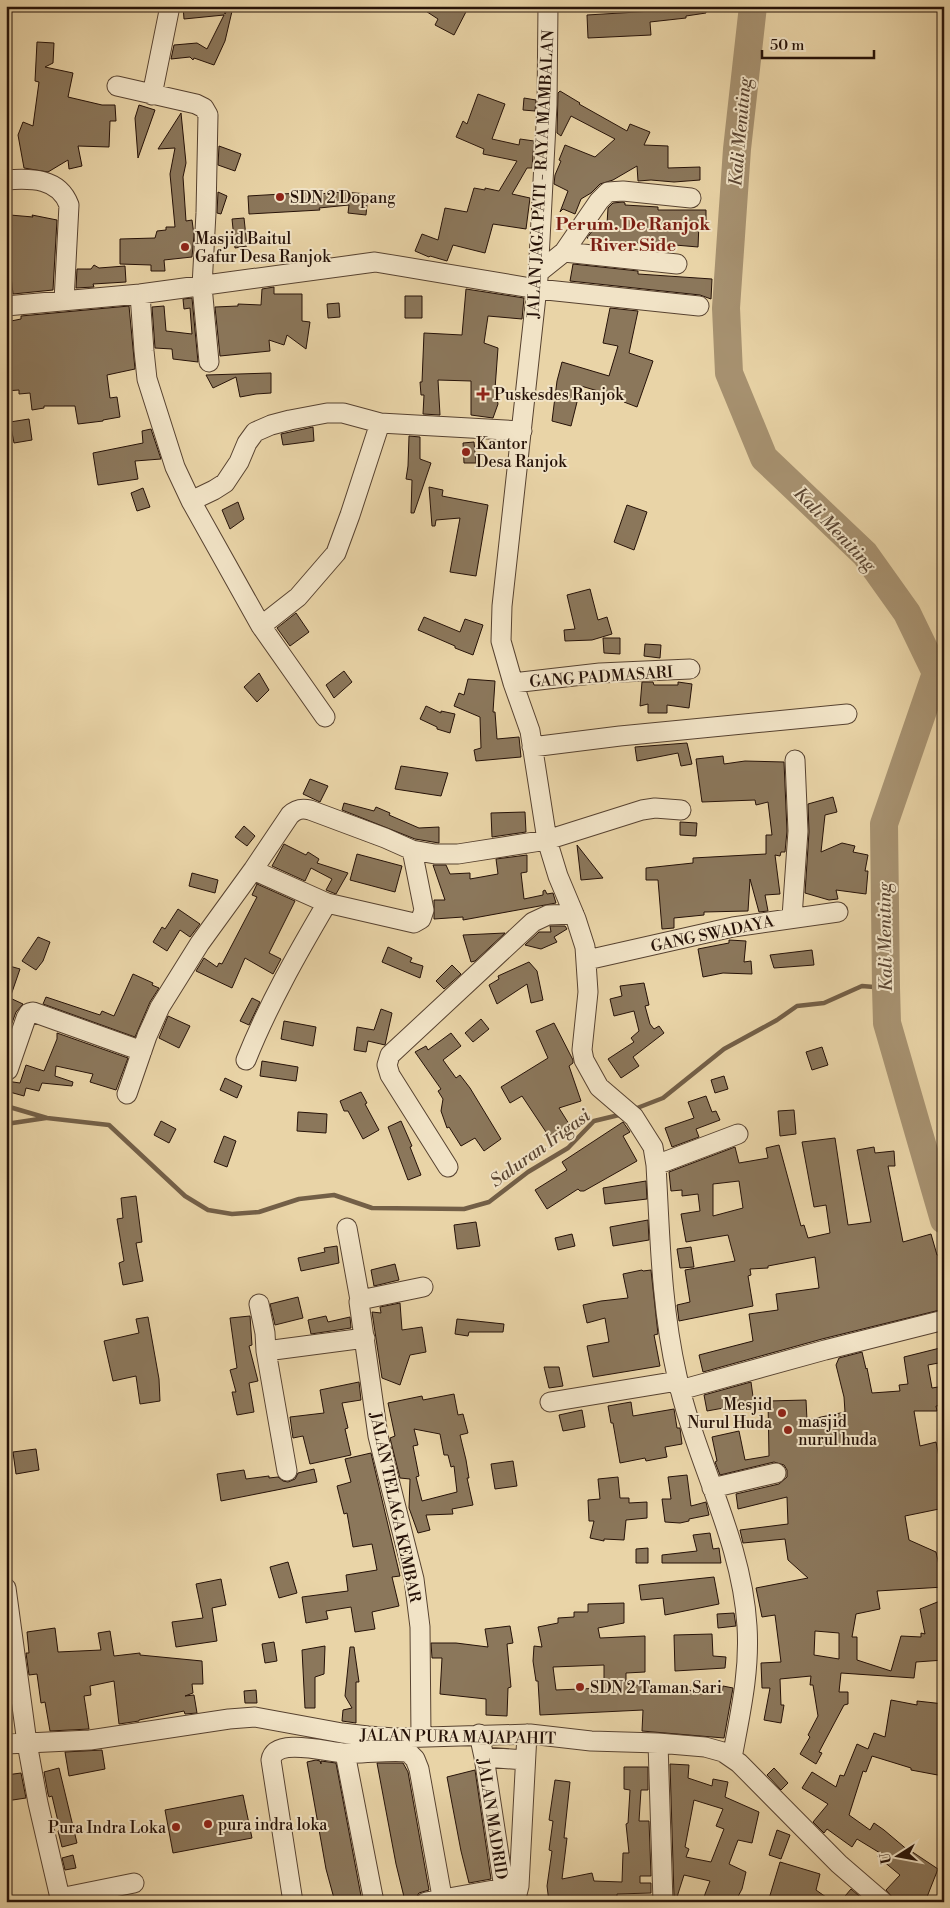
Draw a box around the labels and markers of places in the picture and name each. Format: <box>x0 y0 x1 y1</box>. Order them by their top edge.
place label: SDN 2 Dopang <box>290 188 396 208</box>
marker: SDN 2 Dopang <box>274 191 286 203</box>
place label: Masjid Baitul Gafur Desa Ranjok <box>195 229 332 267</box>
marker: Masjid Baitul Gafur Desa Ranjok <box>179 241 191 253</box>
place label: Puskesdes Ranjok <box>494 385 625 405</box>
marker: Puskesdes Ranjok <box>476 387 490 401</box>
place label: Kantor Desa Ranjok <box>476 434 568 472</box>
marker: Kantor Desa Ranjok <box>460 446 472 458</box>
place label: Mesjid Nurul Huda <box>688 1395 773 1433</box>
marker: Mesjid Nurul Huda <box>776 1407 788 1419</box>
place label: masjid nurul huda <box>798 1412 878 1450</box>
marker: masjid nurul huda <box>782 1424 794 1436</box>
place label: SDN 2 Taman Sari <box>590 1678 722 1698</box>
marker: SDN 2 Taman Sari <box>574 1681 586 1693</box>
place label: pura indra loka <box>218 1815 328 1835</box>
place label: Pura Indra Loka <box>48 1818 167 1838</box>
marker: pura indra loka <box>202 1818 214 1830</box>
marker: Pura Indra Loka <box>170 1821 182 1833</box>

